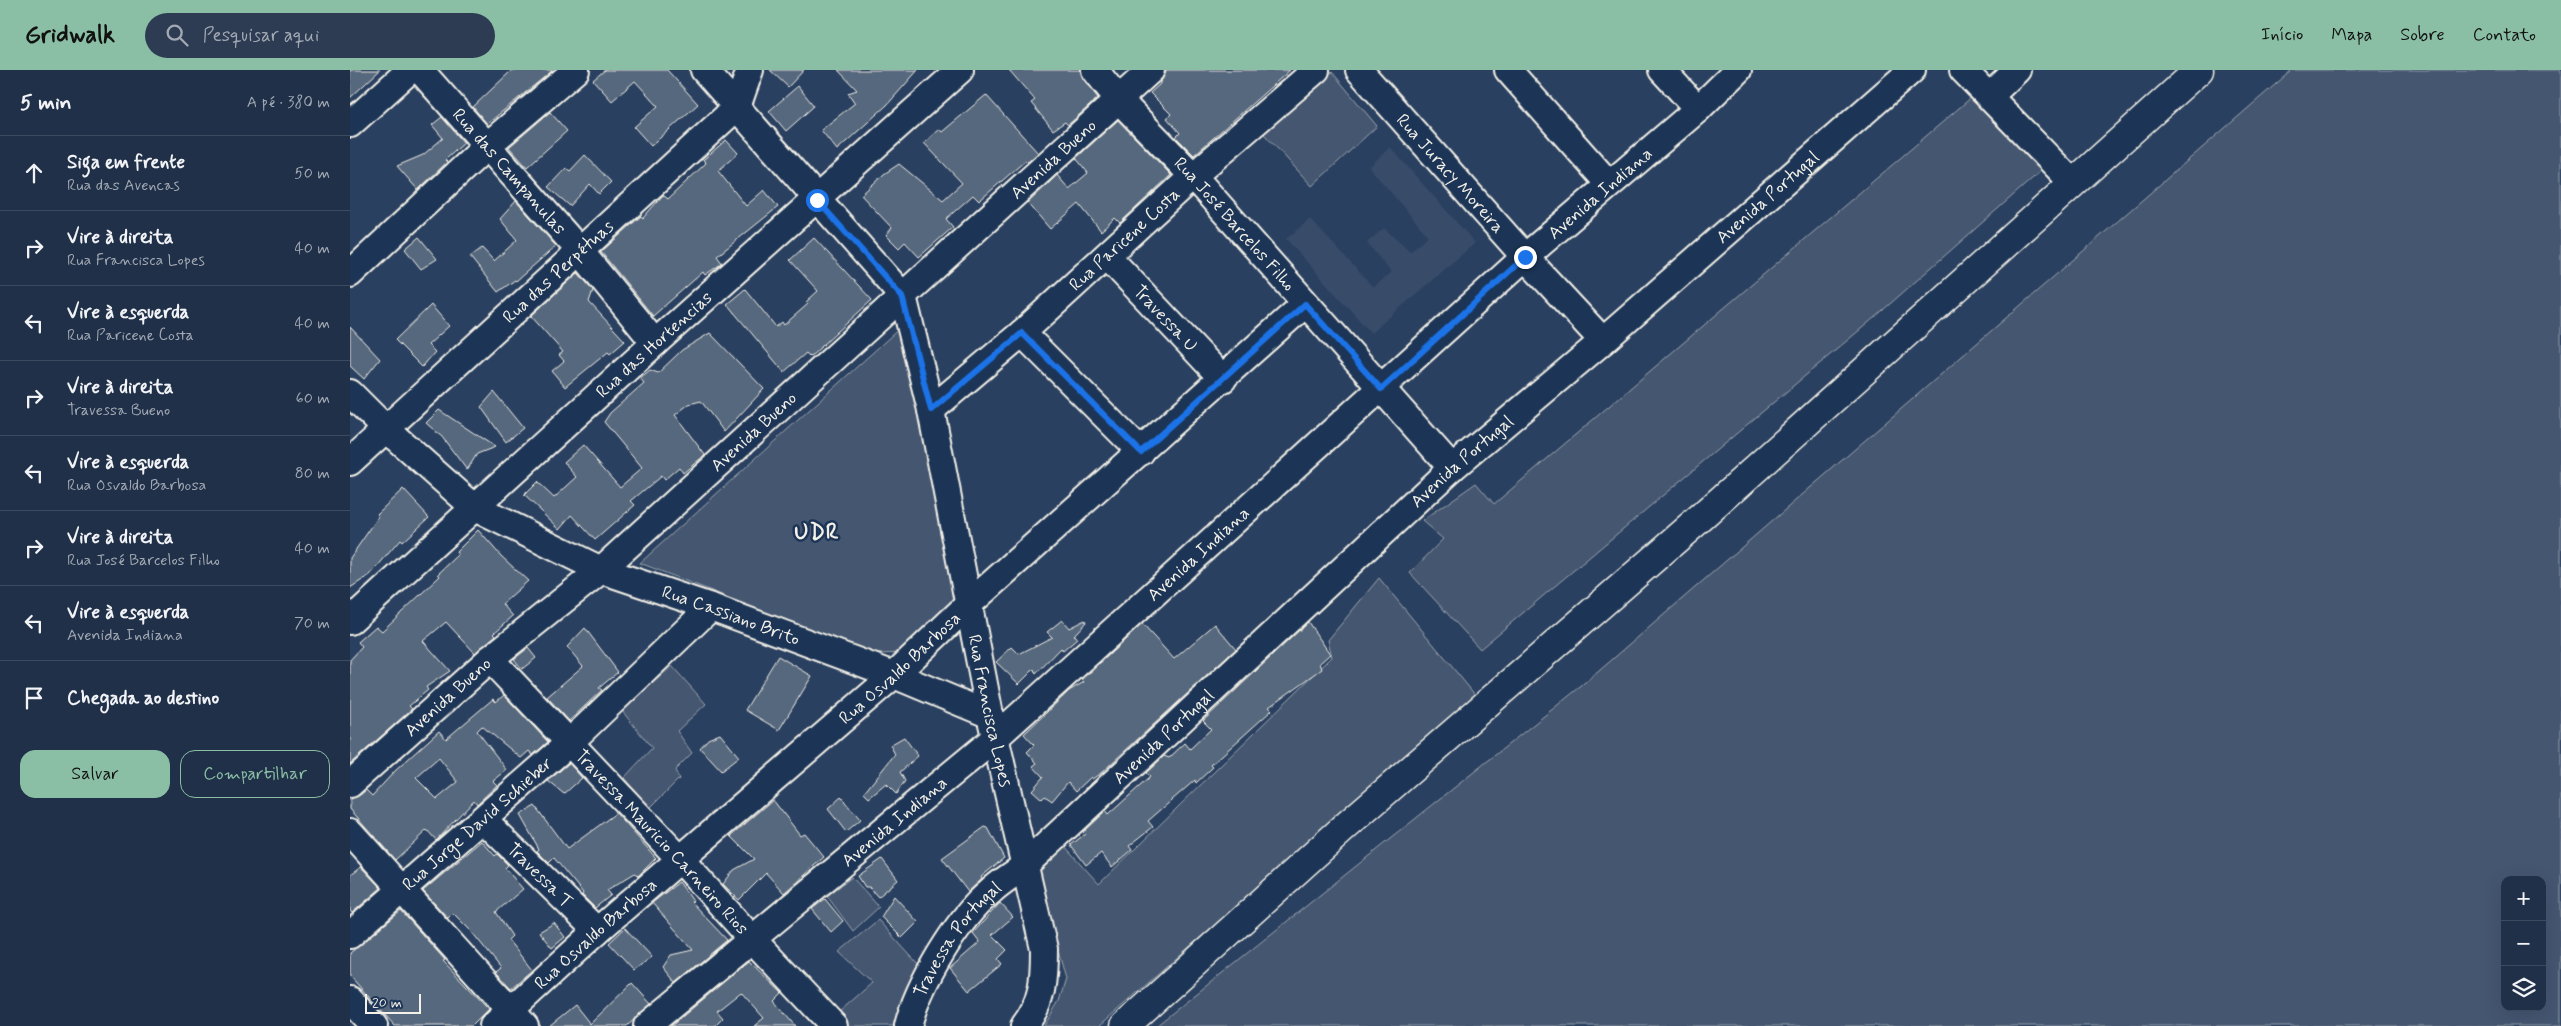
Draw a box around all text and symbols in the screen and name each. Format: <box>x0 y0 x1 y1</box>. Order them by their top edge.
search box <box>145 13 495 58</box>
text: Gridwalk <box>25 20 115 51</box>
icon: search <box>163 21 191 49</box>
text: Pesquisar aqui <box>203 23 319 48</box>
text: Início <box>2261 23 2303 47</box>
text: Mapa <box>2331 23 2372 47</box>
text: Sobre <box>2400 23 2445 47</box>
text: Contato <box>2473 23 2536 47</box>
text: 5 min <box>20 89 72 117</box>
text: A pé · 380 m <box>247 92 330 113</box>
street label: Rua das Campanulas <box>446 103 571 240</box>
street label: Rua Juracy Moreira <box>1390 109 1509 239</box>
street label: Avenida Bueno <box>1005 114 1102 205</box>
street label: Avenida Indiana <box>1543 142 1658 245</box>
street label: Avenida Portugal <box>1711 146 1825 250</box>
text: Siga em frente <box>67 150 185 175</box>
street label: Rua José Barcelos Filho <box>1168 152 1301 297</box>
icon: ahead <box>20 159 48 187</box>
text: 50 m <box>294 163 330 184</box>
text: Rua das Avencas <box>67 175 180 196</box>
street label: Rua Paricene Costa <box>1064 183 1186 297</box>
route start <box>806 189 829 212</box>
street label: Rua das Perpétuas <box>498 215 619 329</box>
text: Vire à direita <box>67 225 173 250</box>
icon: right <box>20 234 48 262</box>
text: 40 m <box>294 238 330 259</box>
route end <box>1514 246 1537 269</box>
text: Rua Francisca Lopes <box>67 250 205 271</box>
street label: Travessa U <box>1127 280 1202 358</box>
street label: Rua das Hortencias <box>591 286 718 404</box>
text: Vire à esquerda <box>67 300 189 325</box>
icon: left <box>20 309 48 337</box>
text: 40 m <box>294 313 330 334</box>
text: Rua Paricene Costa <box>67 325 194 346</box>
text: Vire à direita <box>67 375 173 400</box>
icon: right <box>20 384 48 412</box>
street label: Avenida Bueno <box>706 387 802 478</box>
text: 60 m <box>296 388 330 409</box>
text: Travessa Bueno <box>67 400 170 421</box>
street label: Avenida Portugal <box>1406 410 1519 514</box>
text: Vire à esquerda <box>67 450 189 475</box>
icon: left <box>20 459 48 487</box>
text: 80 m <box>295 463 330 484</box>
text: Rua Osvaldo Barbosa <box>67 475 206 496</box>
street label: Avenida Indiana <box>1142 502 1255 607</box>
district label: UDR <box>794 519 840 547</box>
text: Vire à direita <box>67 525 173 550</box>
icon: right <box>20 534 48 562</box>
text: 40 m <box>294 538 330 559</box>
text: Rua José Barcelos Filho <box>67 550 220 571</box>
street label: Rua Cassiano Brito <box>658 580 803 652</box>
text: Vire à esquerda <box>67 600 189 625</box>
street label: Rua Osvaldo Barbosa <box>834 607 967 730</box>
icon: left <box>20 609 48 637</box>
text: 70 m <box>294 613 330 634</box>
text: Avenida Indiana <box>67 625 183 646</box>
street label: Rua Francisca Lopes <box>962 633 1017 789</box>
street label: Avenida Bueno <box>400 652 497 743</box>
icon: arrive <box>20 684 48 712</box>
street label: Avenida Portugal <box>1108 684 1220 790</box>
text: Chegada ao destino <box>67 686 219 711</box>
street label: Travessa Mauricio Carneiro Rios <box>569 745 754 940</box>
button: Salvar <box>20 750 170 798</box>
button: Compartilhar <box>180 750 330 798</box>
street label: Rua Jorge David Schieber <box>398 752 558 897</box>
street label: Avenida Indiana <box>837 771 953 873</box>
street label: Travessa T <box>501 838 578 914</box>
street label: Rua Osvaldo Barbosa <box>530 873 663 995</box>
street label: Travessa Portugal <box>908 876 1007 1001</box>
map controls <box>2501 876 2546 1011</box>
button: + <box>2501 876 2546 921</box>
button: − <box>2501 921 2546 966</box>
button: layers <box>2501 966 2546 1011</box>
scale bar <box>365 991 421 1014</box>
text: 20 m <box>372 994 402 1012</box>

